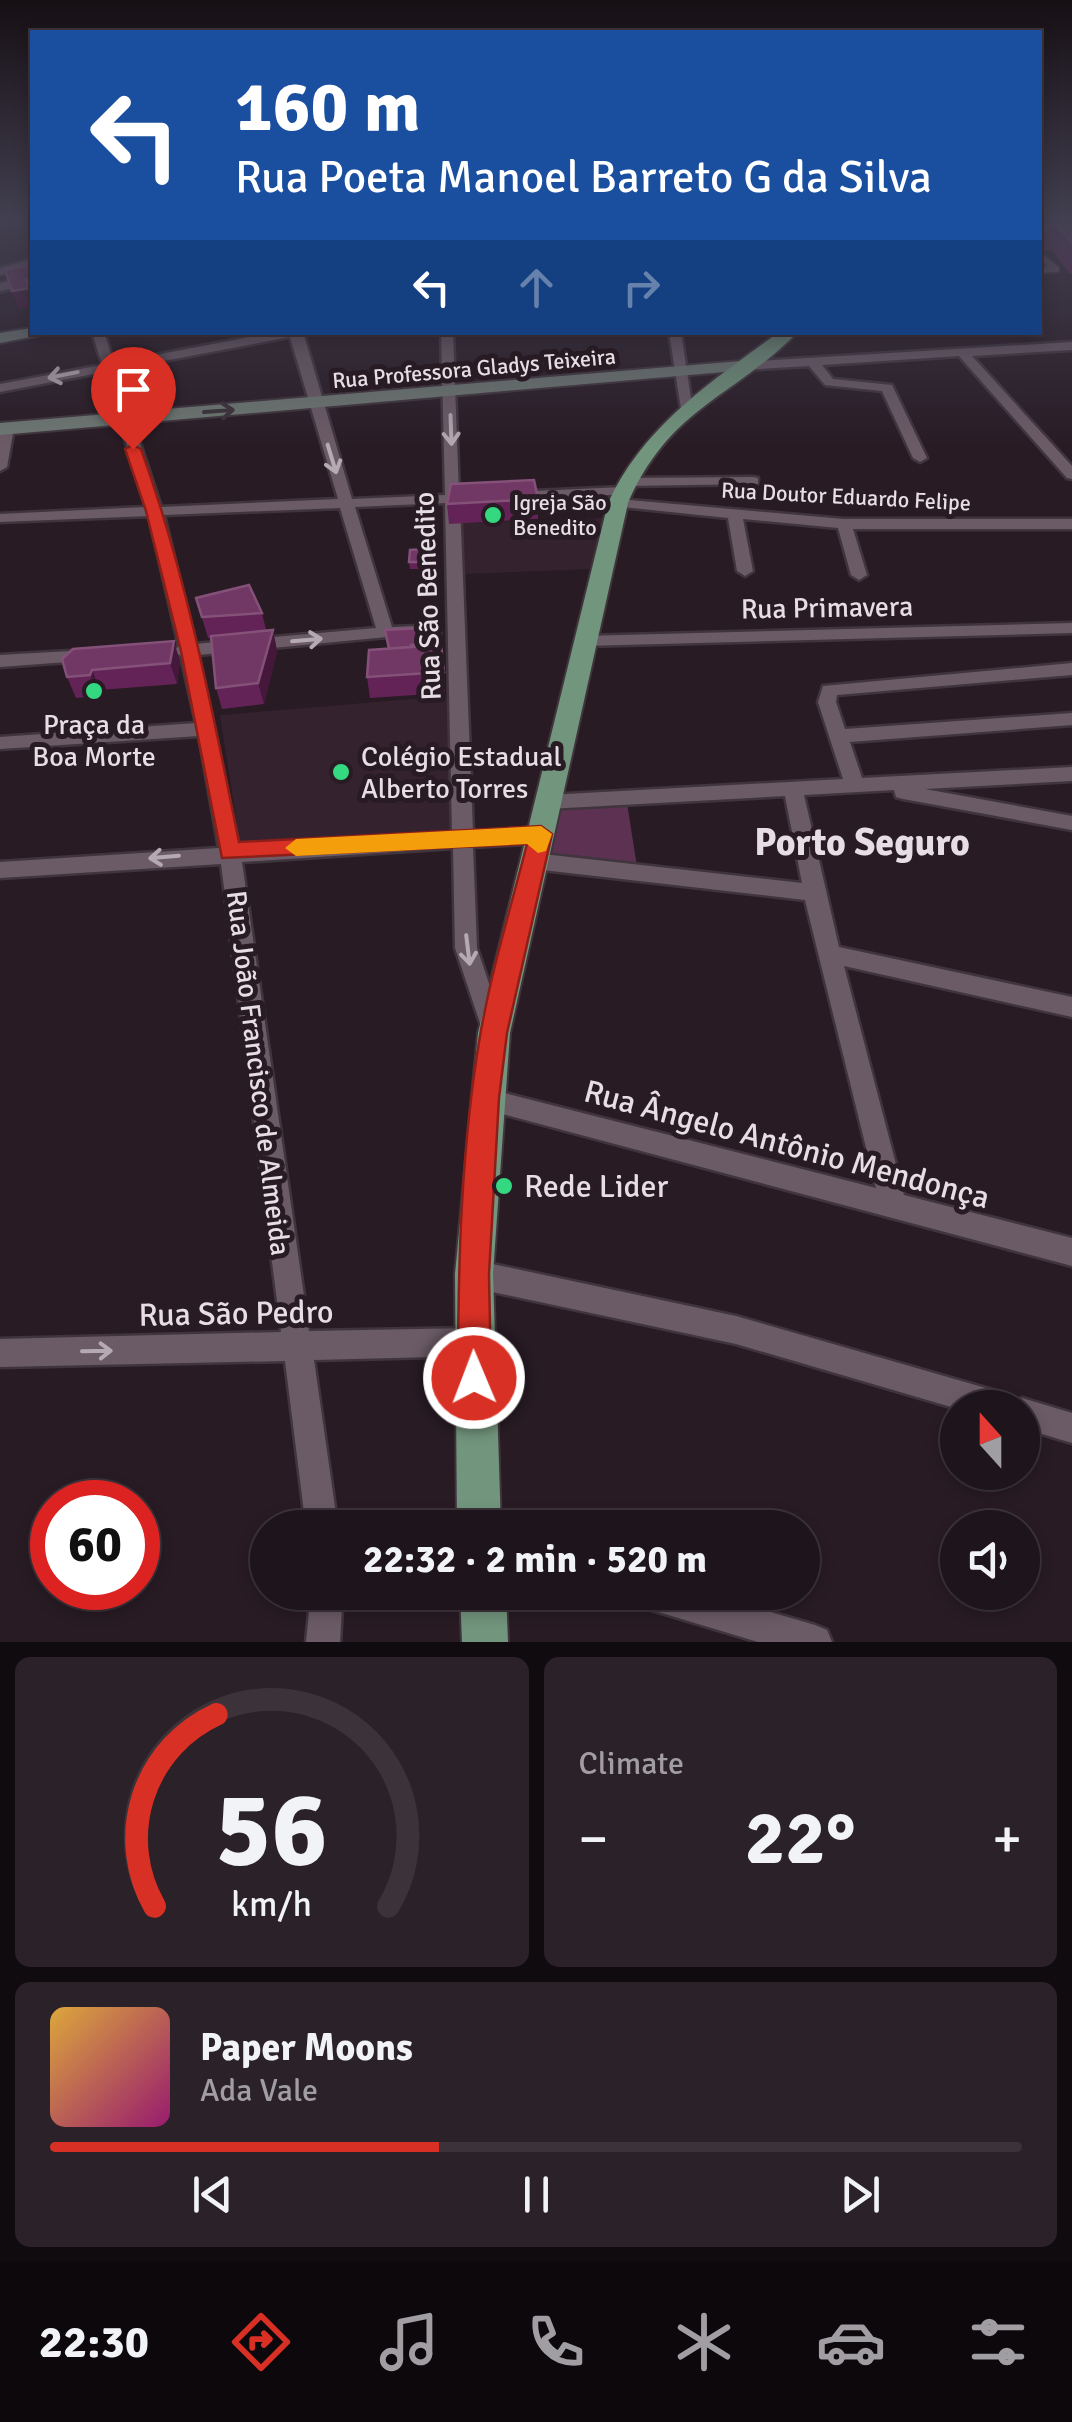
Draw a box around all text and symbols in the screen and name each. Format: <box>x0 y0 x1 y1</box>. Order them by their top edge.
text: 160 m <box>235 64 420 150</box>
icon: left <box>70 70 200 200</box>
text: Rua Poeta Manoel Barreto G da Silva <box>235 150 932 205</box>
icon: left <box>404 260 459 315</box>
icon: ahead <box>509 260 564 315</box>
icon: right <box>614 260 669 315</box>
street label: Rua Professora Gladys Teixeira <box>331 343 617 394</box>
pin <box>91 347 176 450</box>
icon: arrive <box>106 362 161 417</box>
one-way arrow <box>48 367 80 386</box>
one-way arrow <box>202 401 234 420</box>
one-way arrow <box>442 413 461 445</box>
one-way arrow <box>324 443 342 475</box>
street label: Rua Doutor Eduardo Felipe <box>720 476 972 517</box>
place label: Igreja São Benedito <box>513 489 607 541</box>
street label: Rua São Benedito <box>407 491 449 701</box>
marker: Igreja São Benedito <box>482 504 504 526</box>
street label: Rua Primavera <box>741 589 914 627</box>
one-way arrow <box>290 630 322 649</box>
marker: Praça da Boa Morte <box>83 680 105 702</box>
place label: Praça da Boa Morte <box>32 708 156 774</box>
place label: Colégio Estadual Alberto Torres <box>361 740 562 806</box>
marker: Colégio Estadual Alberto Torres <box>330 761 352 783</box>
district label: Porto Seguro <box>754 819 970 866</box>
one-way arrow <box>149 848 181 867</box>
street label: Rua João Francisco de Almeida <box>219 889 297 1258</box>
one-way arrow <box>459 933 478 965</box>
street label: Rua Ângelo Antônio Mendonça <box>580 1072 994 1217</box>
place label: Rede Lider <box>524 1167 669 1206</box>
marker: Rede Lider <box>493 1175 515 1197</box>
street label: Rua São Pedro <box>138 1292 334 1335</box>
position arrow <box>422 1326 526 1430</box>
one-way arrow <box>81 1341 113 1360</box>
north arrow <box>940 1390 1040 1490</box>
map controls <box>940 1390 1040 1610</box>
speed limit sign: 60 <box>30 1480 160 1610</box>
button: sound <box>940 1510 1040 1610</box>
text: 22:32 · 2 min · 520 m <box>363 1536 707 1583</box>
text: Climate <box>579 1744 684 1783</box>
text: 56 <box>216 1766 328 1894</box>
text: 22° <box>745 1792 856 1885</box>
text: − <box>579 1805 608 1873</box>
text: + <box>992 1805 1022 1873</box>
text: km/h <box>231 1882 312 1926</box>
text: Paper Moons <box>200 2024 413 2071</box>
text: Ada Vale <box>200 2071 318 2110</box>
icon: previous <box>185 2167 240 2222</box>
icon: pause <box>509 2167 564 2222</box>
icon: next <box>833 2167 888 2222</box>
icon: directions <box>226 2307 296 2377</box>
icon: music <box>374 2307 444 2377</box>
icon: phone <box>521 2307 591 2377</box>
icon: climate <box>669 2307 739 2377</box>
icon: car <box>816 2307 886 2377</box>
icon: filters <box>963 2307 1033 2377</box>
text: 22:30 <box>39 2315 149 2370</box>

